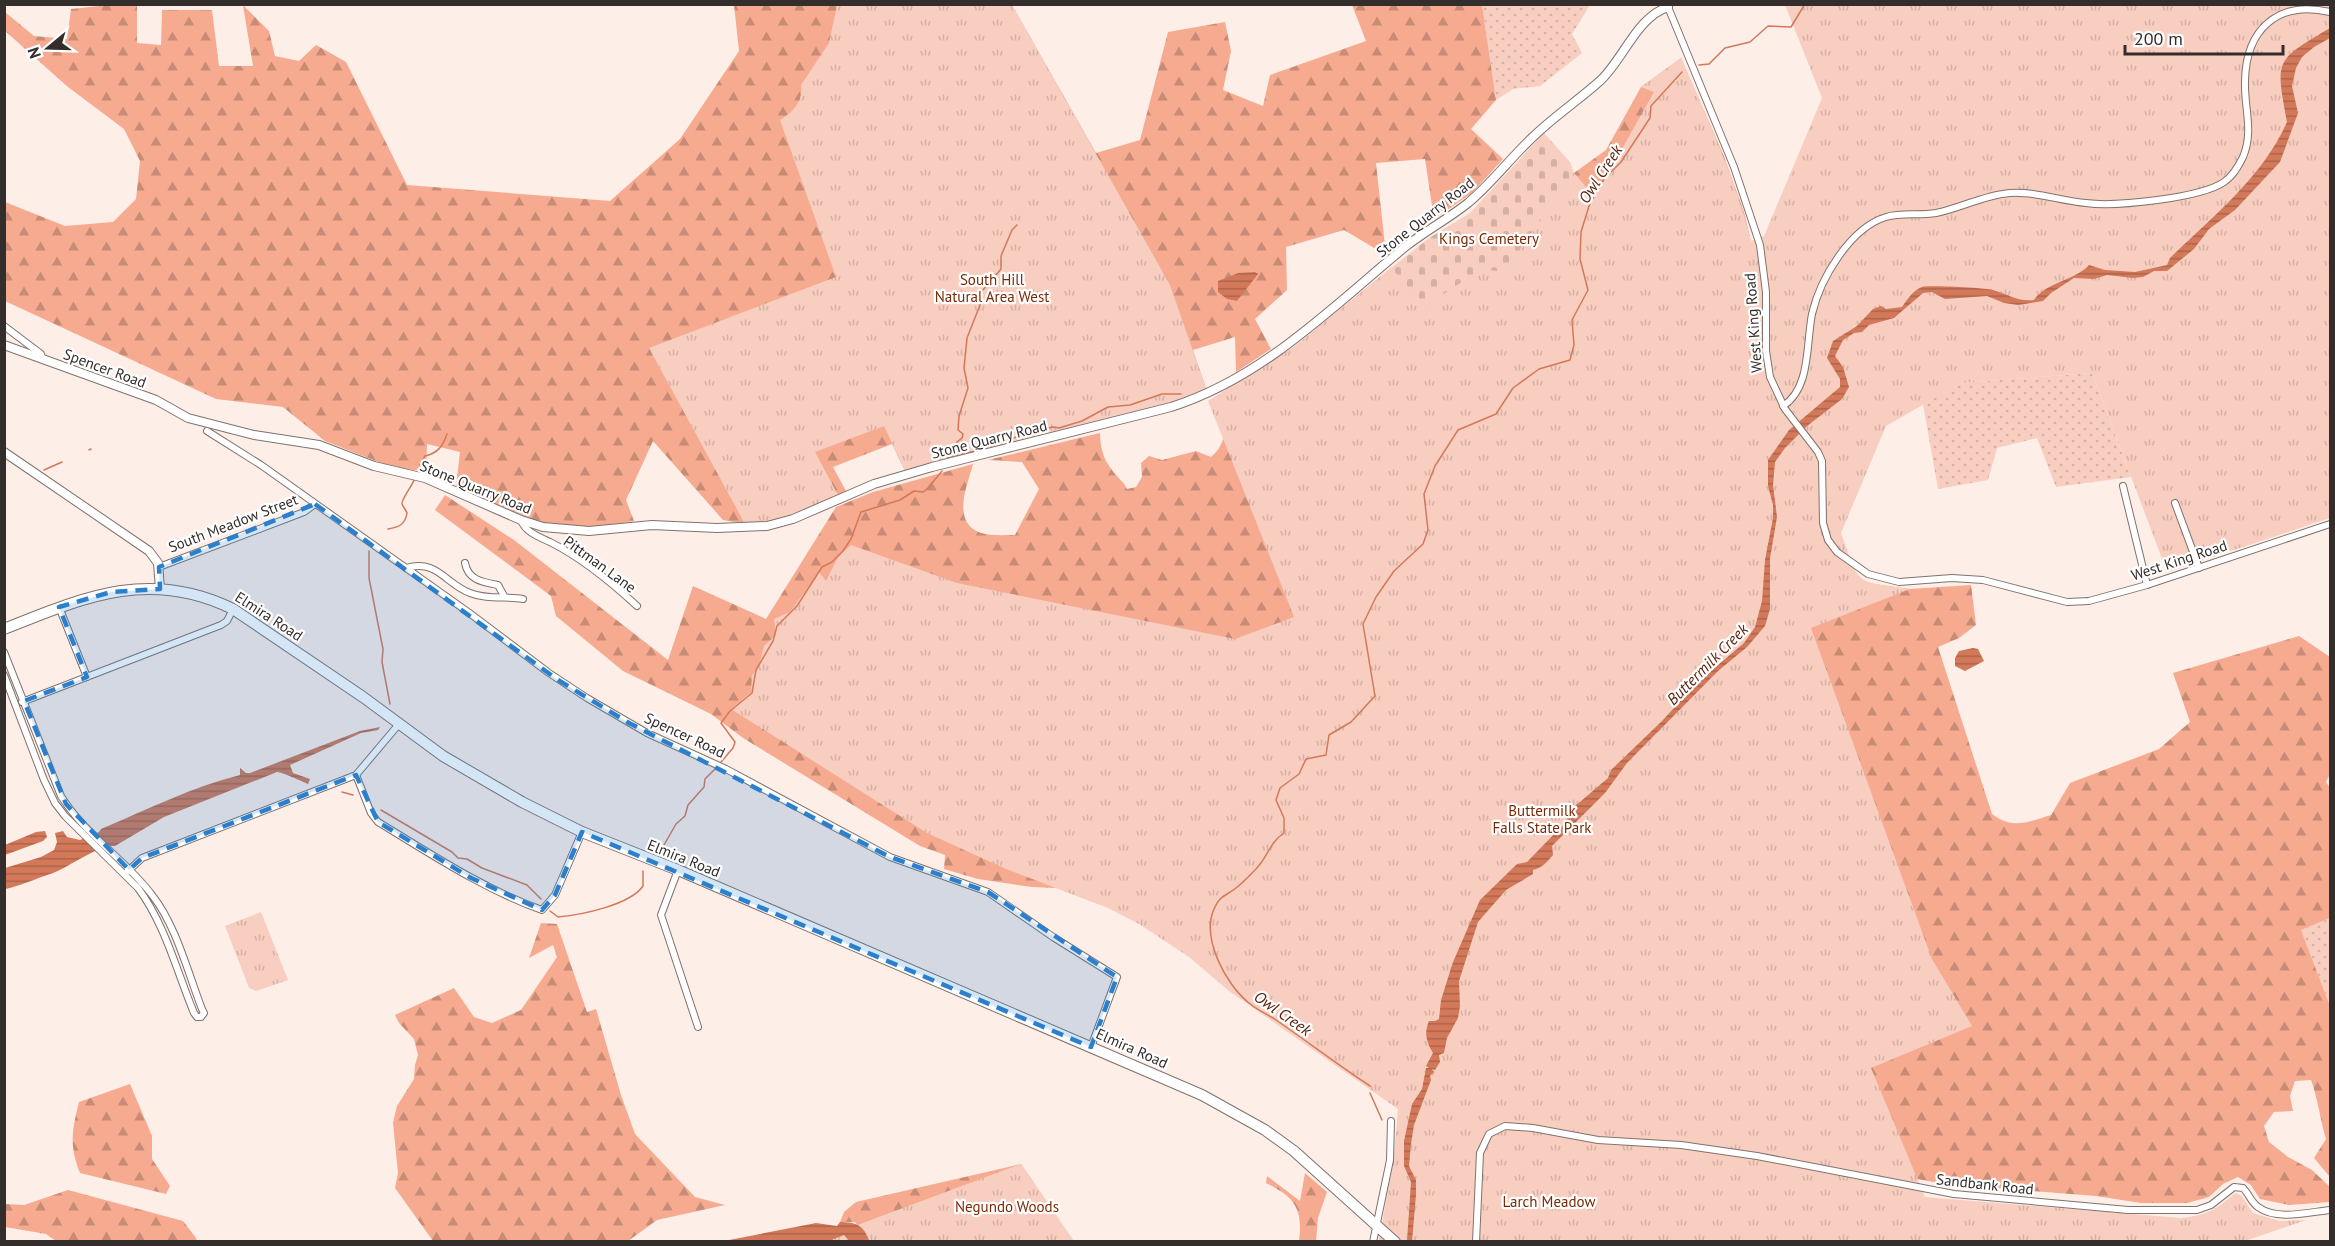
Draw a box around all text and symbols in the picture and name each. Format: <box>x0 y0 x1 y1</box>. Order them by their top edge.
north arrow <box>18 18 78 78</box>
scale bar <box>2125 18 2282 56</box>
text: 200 m <box>2134 27 2183 50</box>
text: N <box>23 45 45 61</box>
water label: Owl Creek <box>1574 140 1627 207</box>
street label: Stone Quarry Road <box>1372 173 1478 261</box>
park label: Kings Cemetery <box>1439 229 1539 248</box>
park label: South Hill Natural Area West <box>935 270 1049 306</box>
street label: West King Road <box>1740 272 1766 374</box>
street label: Spencer Road <box>61 344 149 392</box>
street label: Stone Quarry Road <box>929 415 1049 463</box>
street label: Stone Quarry Road <box>417 456 535 518</box>
street label: South Meadow Street <box>166 490 300 556</box>
street label: Pittman Lane <box>560 531 640 597</box>
street label: West King Road <box>2129 536 2229 584</box>
street label: Elmira Road <box>232 587 306 645</box>
water label: Buttermilk Creek <box>1662 619 1752 709</box>
street label: Spencer Road <box>642 708 728 762</box>
park label: Buttermilk Falls State Park <box>1493 801 1592 837</box>
street label: Elmira Road <box>645 835 723 881</box>
water label: Owl Creek <box>1250 986 1316 1040</box>
street label: Elmira Road <box>1093 1024 1171 1072</box>
street label: Sandbank Road <box>1935 1169 2035 1199</box>
park label: Larch Meadow <box>1503 1192 1595 1211</box>
park label: Negundo Woods <box>955 1197 1059 1216</box>

